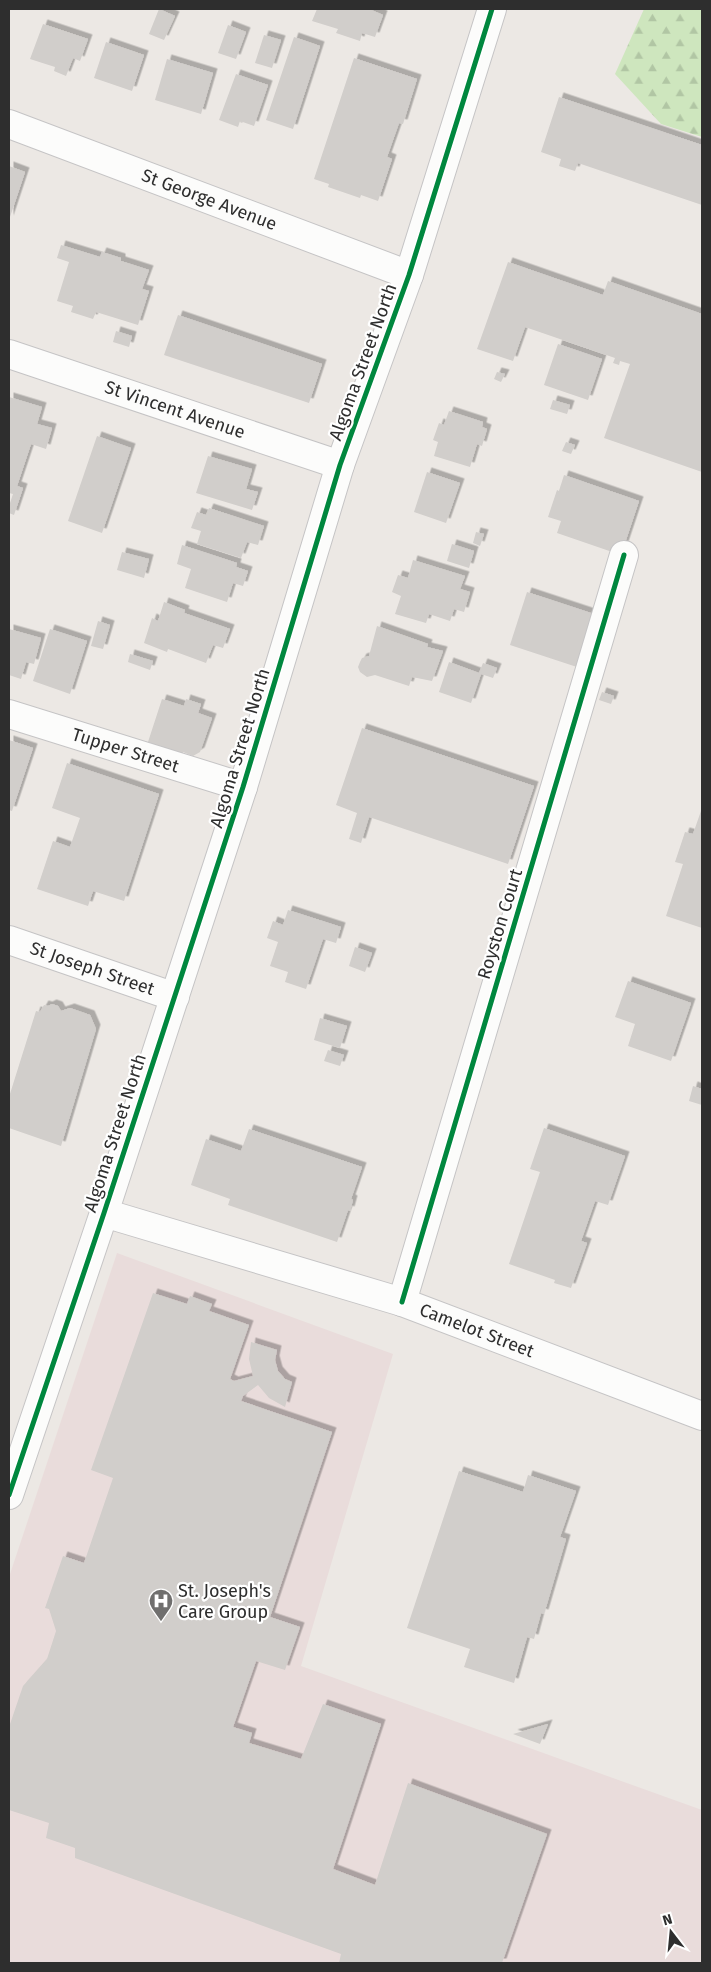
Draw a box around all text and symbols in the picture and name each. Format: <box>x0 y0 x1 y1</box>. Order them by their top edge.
street label: St George Avenue <box>138 164 280 235</box>
street label: Algoma Street North <box>324 280 402 444</box>
street label: St Vincent Avenue <box>102 376 248 443</box>
street label: Algoma Street North <box>205 666 275 830</box>
street label: Tupper Street <box>69 723 182 777</box>
street label: Royston Court <box>473 866 527 982</box>
street label: St Joseph Street <box>27 937 158 1000</box>
street label: Algoma Street North <box>79 1051 151 1215</box>
street label: Camelot Street <box>416 1299 538 1362</box>
place label: St. Joseph's Care Group <box>178 1580 271 1623</box>
hospital icon: St. Joseph's Care Group <box>148 1588 174 1622</box>
north arrow <box>646 1907 696 1957</box>
text: N <box>661 1911 674 1929</box>

